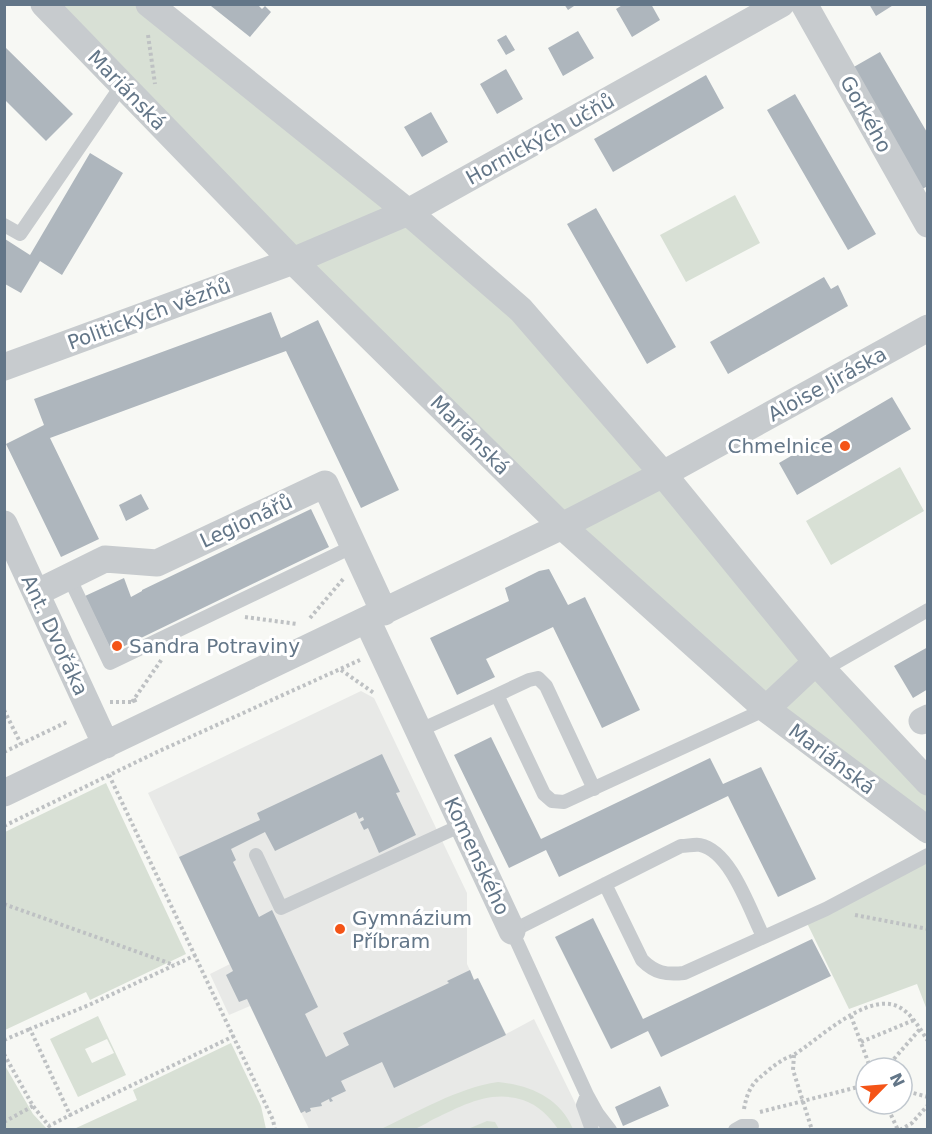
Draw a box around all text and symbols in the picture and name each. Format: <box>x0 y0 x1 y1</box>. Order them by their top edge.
street label: Mariánská <box>83 45 171 135</box>
street label: Gorkého <box>835 71 897 157</box>
street label: Hornických učňů <box>462 88 618 190</box>
street label: Politických vězňů <box>64 273 234 355</box>
street label: Aloise Jiráska <box>763 342 891 426</box>
street label: Mariánská <box>425 390 515 480</box>
place label: Chmelnice <box>727 434 833 458</box>
marker: Chmelnice <box>838 439 852 453</box>
street label: Legionářů <box>196 489 296 553</box>
street label: Ant. Dvořáka <box>17 571 93 699</box>
place label: Sandra Potraviny <box>129 634 300 658</box>
marker: Sandra Potraviny <box>110 639 124 653</box>
street label: Mariánská <box>784 719 880 799</box>
street label: Komenského <box>439 793 515 919</box>
place label: Gymnázium Příbram <box>352 906 472 953</box>
marker: Gymnázium Příbram <box>333 922 347 936</box>
north arrow <box>854 1056 914 1116</box>
text: N <box>886 1070 909 1090</box>

